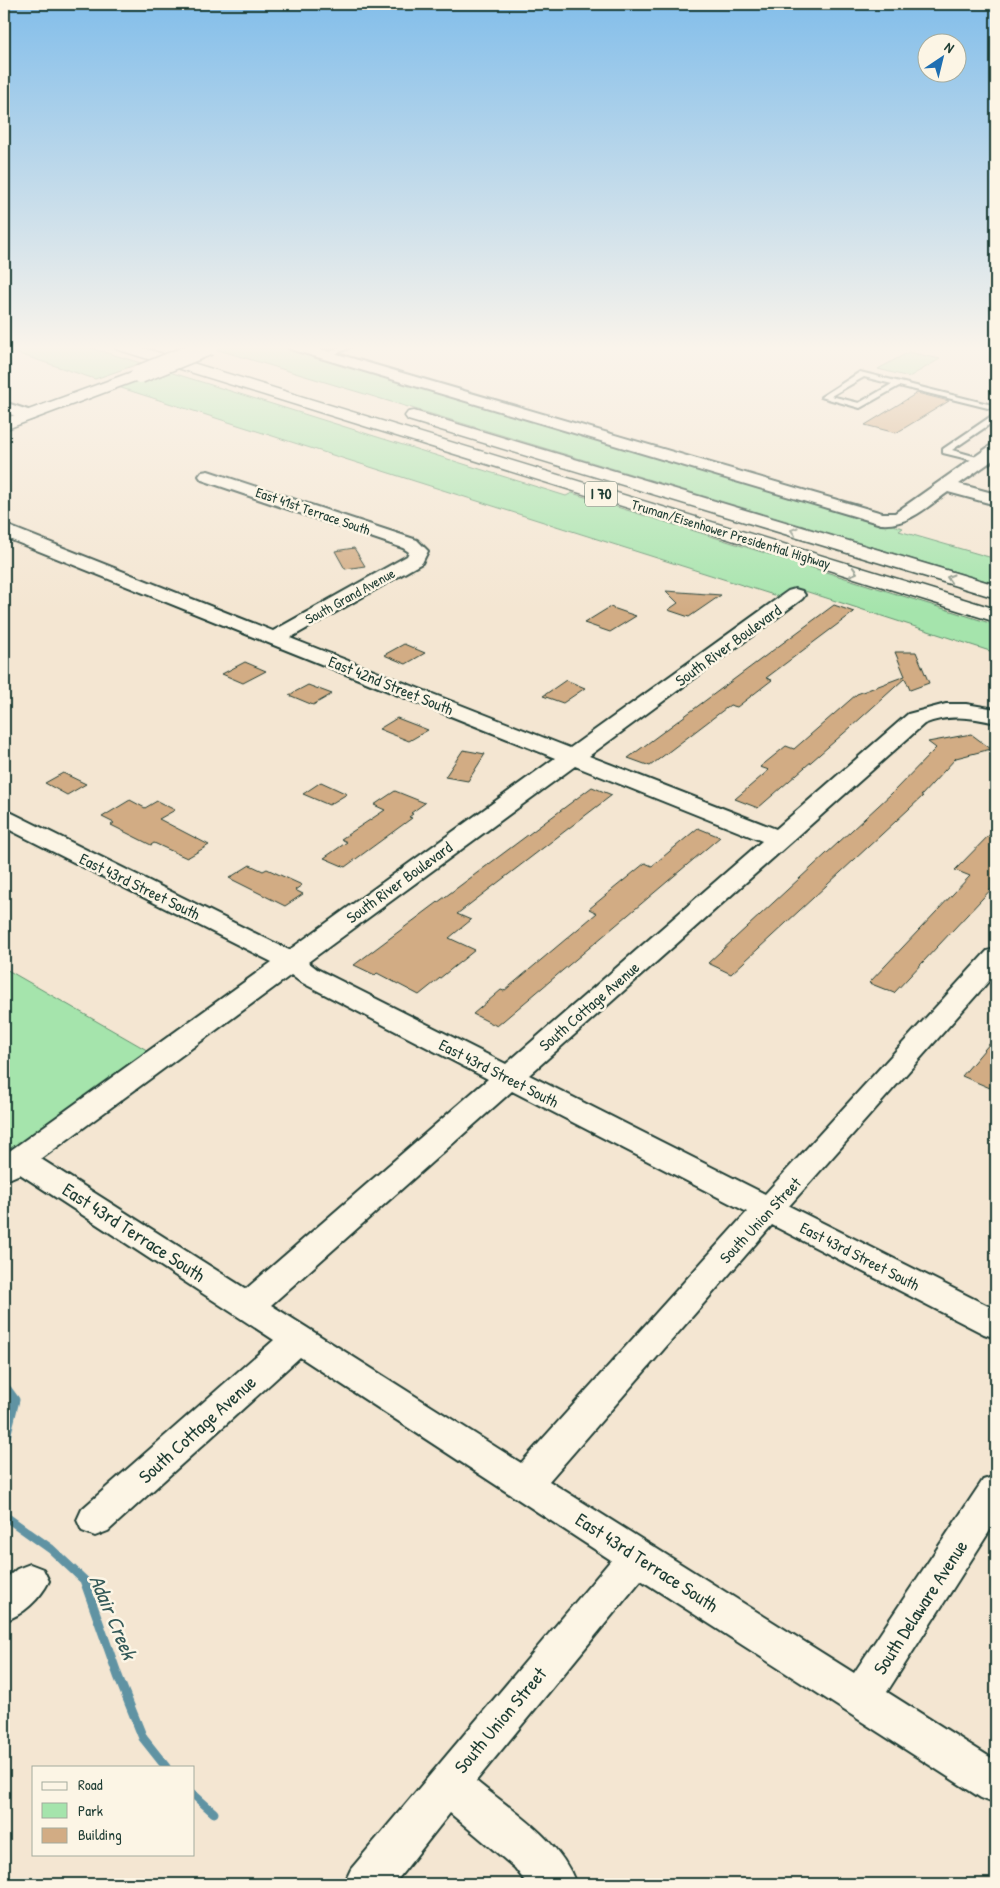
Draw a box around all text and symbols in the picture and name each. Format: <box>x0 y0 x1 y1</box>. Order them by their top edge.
north arrow <box>918 32 968 82</box>
text: N <box>941 37 959 57</box>
street label: East 41st Terrace South <box>253 482 373 539</box>
road number: I 70 <box>585 482 617 506</box>
street label: Truman/Eisenhower Presidential Highway <box>629 494 833 574</box>
one-way arrow <box>790 527 799 537</box>
street label: South Grand Avenue <box>302 563 398 628</box>
one-way arrow <box>850 567 858 577</box>
one-way arrow <box>946 574 954 584</box>
street label: South River Boulevard <box>670 599 786 691</box>
street label: East 42nd Street South <box>325 650 457 720</box>
street label: South River Boulevard <box>341 836 457 928</box>
street label: East 43rd Street South <box>76 847 204 925</box>
street label: South Cottage Avenue <box>534 956 644 1056</box>
street label: East 43rd Street South <box>436 1033 563 1113</box>
street label: South Union Street <box>714 1172 806 1268</box>
street label: East 43rd Terrace South <box>58 1176 210 1288</box>
street label: East 43rd Street South <box>797 1216 924 1296</box>
street label: South Cottage Avenue <box>133 1369 262 1489</box>
street label: East 43rd Terrace South <box>571 1506 723 1618</box>
street label: South Delaware Avenue <box>867 1534 974 1679</box>
water label: Adair Creek <box>83 1570 145 1666</box>
street label: South Union Street <box>448 1661 552 1779</box>
legend <box>32 1766 195 1856</box>
text: Road <box>78 1774 103 1795</box>
text: Park <box>78 1800 103 1821</box>
text: Building <box>78 1824 122 1845</box>

